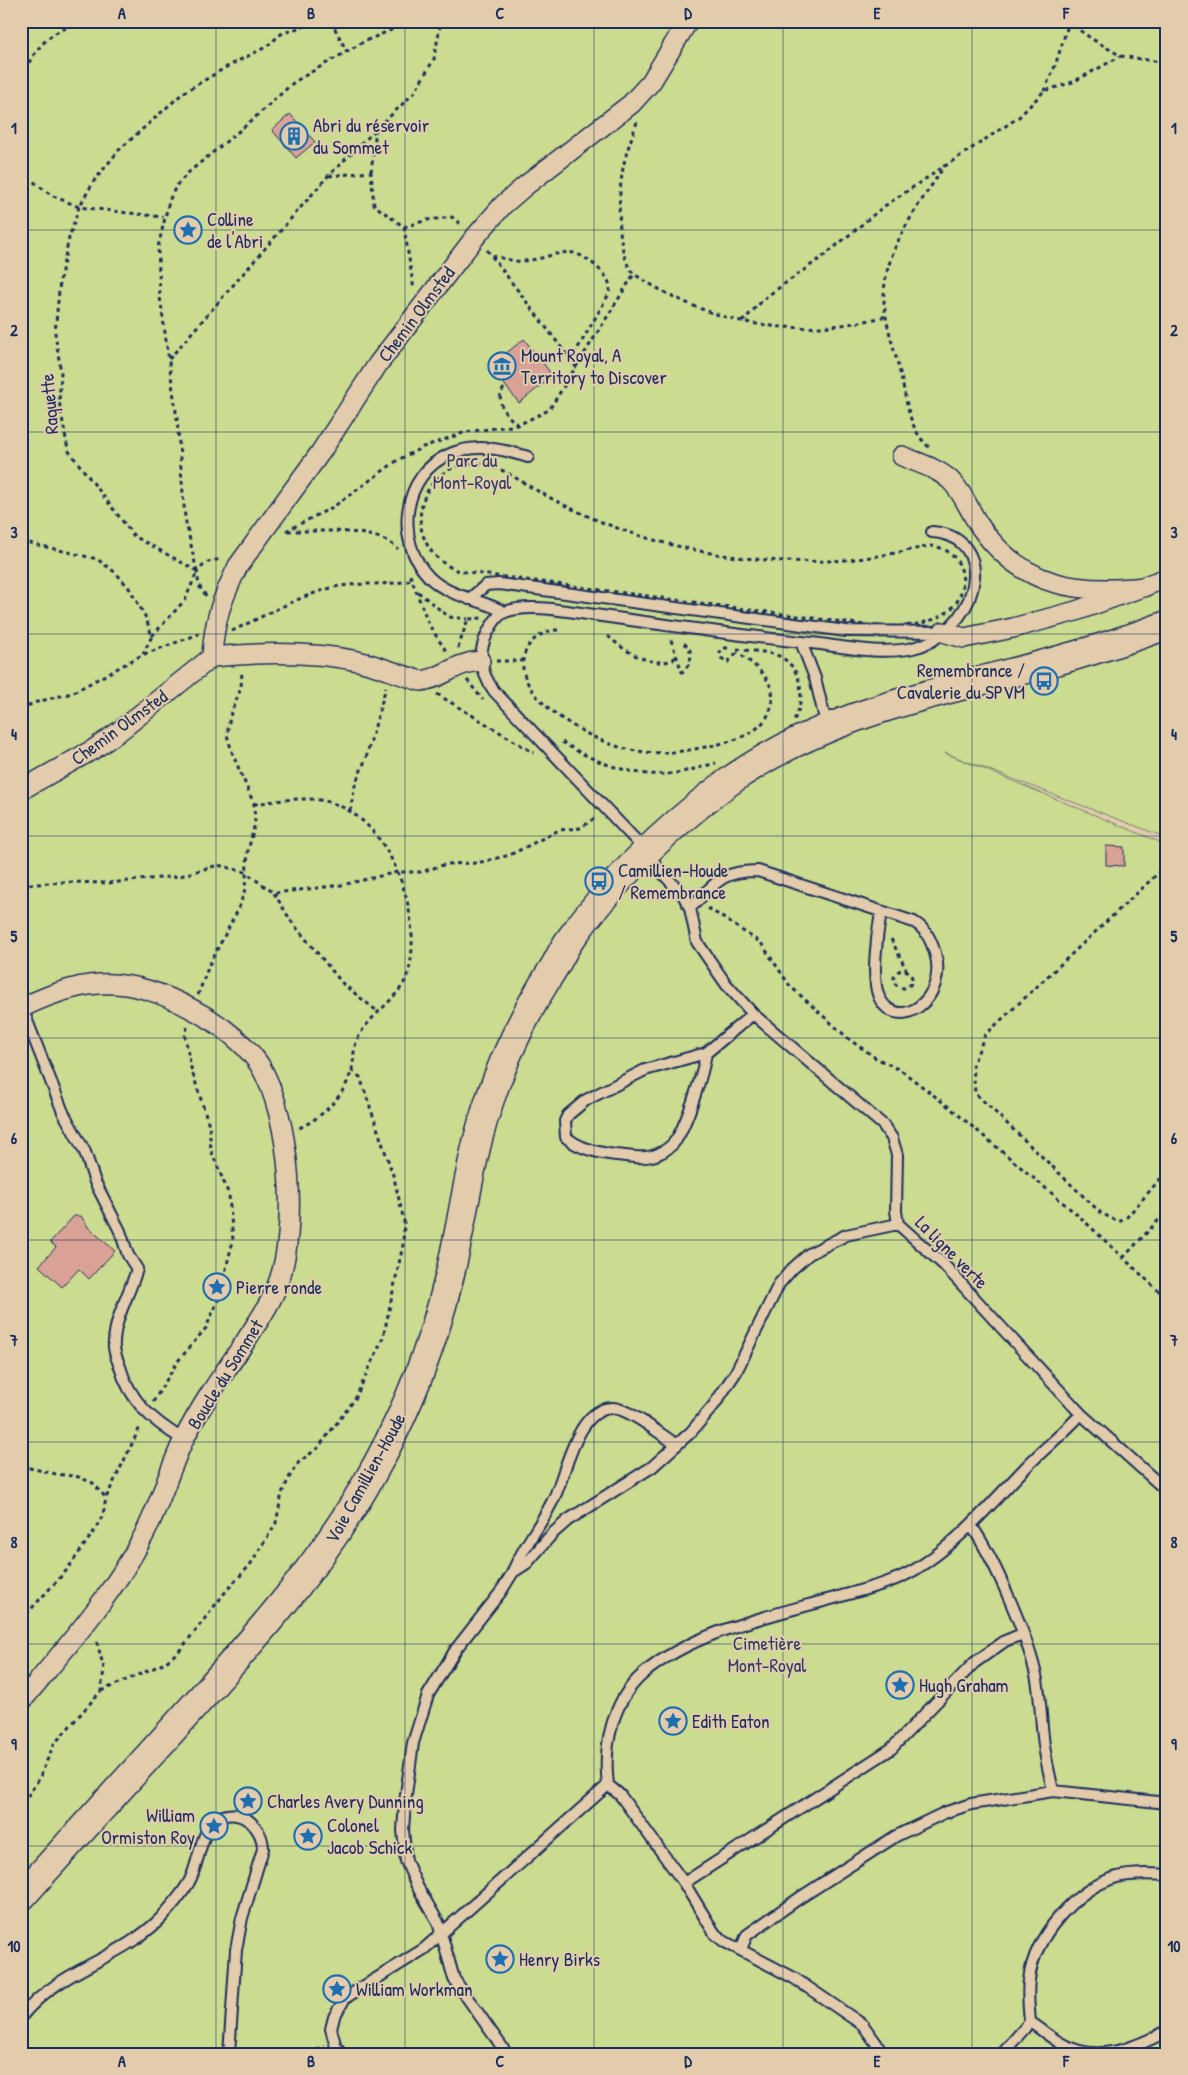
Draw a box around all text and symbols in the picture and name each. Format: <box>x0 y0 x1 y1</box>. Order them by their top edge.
text: A <box>118 2 126 24</box>
text: B <box>307 2 315 24</box>
text: C <box>496 2 505 24</box>
text: D <box>684 2 692 24</box>
text: E <box>873 2 881 24</box>
text: F <box>1062 2 1070 24</box>
place label: Abri du réservoir du Sommet <box>313 112 430 160</box>
text: 1 <box>11 117 17 139</box>
text: 1 <box>1171 117 1177 139</box>
building icon: Abri du réservoir du Sommet <box>279 121 309 151</box>
place label: Colline de l'Abri <box>207 206 263 254</box>
place icon: Colline de l'Abri <box>173 215 203 245</box>
street label: Chemin Olmsted <box>371 260 461 367</box>
text: 2 <box>10 319 18 341</box>
text: 2 <box>1170 319 1178 341</box>
place label: Mount Royal, A Territory to Discover <box>521 342 668 390</box>
museum icon: Mount Royal, A Territory to Discover <box>487 351 517 381</box>
street label: Raquette <box>33 372 65 435</box>
park label: Parc du Mont-Royal <box>433 447 512 495</box>
text: 3 <box>10 521 18 543</box>
text: 3 <box>1170 521 1178 543</box>
place label: Remembrance / Cavalerie du SPVM <box>897 657 1025 705</box>
bus stop icon: Remembrance / Cavalerie du SPVM <box>1029 666 1059 696</box>
street label: Chemin Olmsted <box>65 683 173 771</box>
text: 4 <box>11 723 17 745</box>
text: 4 <box>1171 723 1177 745</box>
place label: Camillien-Houde / Remembrance <box>618 857 729 905</box>
bus stop icon: Camillien-Houde / Remembrance <box>584 866 614 896</box>
text: 5 <box>11 925 18 947</box>
text: 5 <box>1171 925 1178 947</box>
text: 6 <box>11 1127 18 1149</box>
text: 6 <box>1171 1127 1178 1149</box>
street label: La ligne verte <box>910 1210 995 1295</box>
place icon: Pierre ronde <box>202 1272 232 1302</box>
place label: Pierre ronde <box>236 1274 322 1300</box>
street label: Boucle du Sommet <box>181 1314 269 1434</box>
text: 7 <box>9 1329 18 1351</box>
text: 7 <box>1169 1329 1178 1351</box>
street label: Voie Camillien-Houde <box>318 1408 412 1548</box>
text: 8 <box>11 1531 18 1553</box>
text: 8 <box>1171 1531 1178 1553</box>
park label: Cimetière Mont-Royal <box>728 1630 807 1678</box>
place icon: Hugh Graham <box>885 1670 915 1700</box>
place label: Hugh Graham <box>919 1672 1009 1698</box>
place icon: Edith Eaton <box>658 1706 688 1736</box>
place label: Edith Eaton <box>692 1708 770 1734</box>
text: 9 <box>11 1733 17 1755</box>
text: 9 <box>1171 1733 1177 1755</box>
place icon: Charles Avery Dunning <box>233 1786 263 1816</box>
place label: Charles Avery Dunning <box>267 1788 424 1814</box>
place label: William Ormiston Roy <box>101 1802 195 1850</box>
place icon: William Ormiston Roy <box>199 1811 229 1841</box>
place label: Colonel Jacob Schick <box>327 1812 412 1860</box>
place icon: Colonel Jacob Schick <box>293 1821 323 1851</box>
text: 10 <box>8 1935 20 1957</box>
text: 10 <box>1168 1935 1180 1957</box>
place icon: Henry Birks <box>485 1944 515 1974</box>
place label: Henry Birks <box>519 1946 600 1972</box>
place icon: William Workman <box>322 1974 352 2004</box>
place label: William Workman <box>356 1976 473 2002</box>
text: A <box>118 2050 126 2072</box>
text: B <box>307 2050 315 2072</box>
text: C <box>496 2050 505 2072</box>
text: D <box>684 2050 692 2072</box>
text: E <box>873 2050 881 2072</box>
text: F <box>1062 2050 1070 2072</box>

